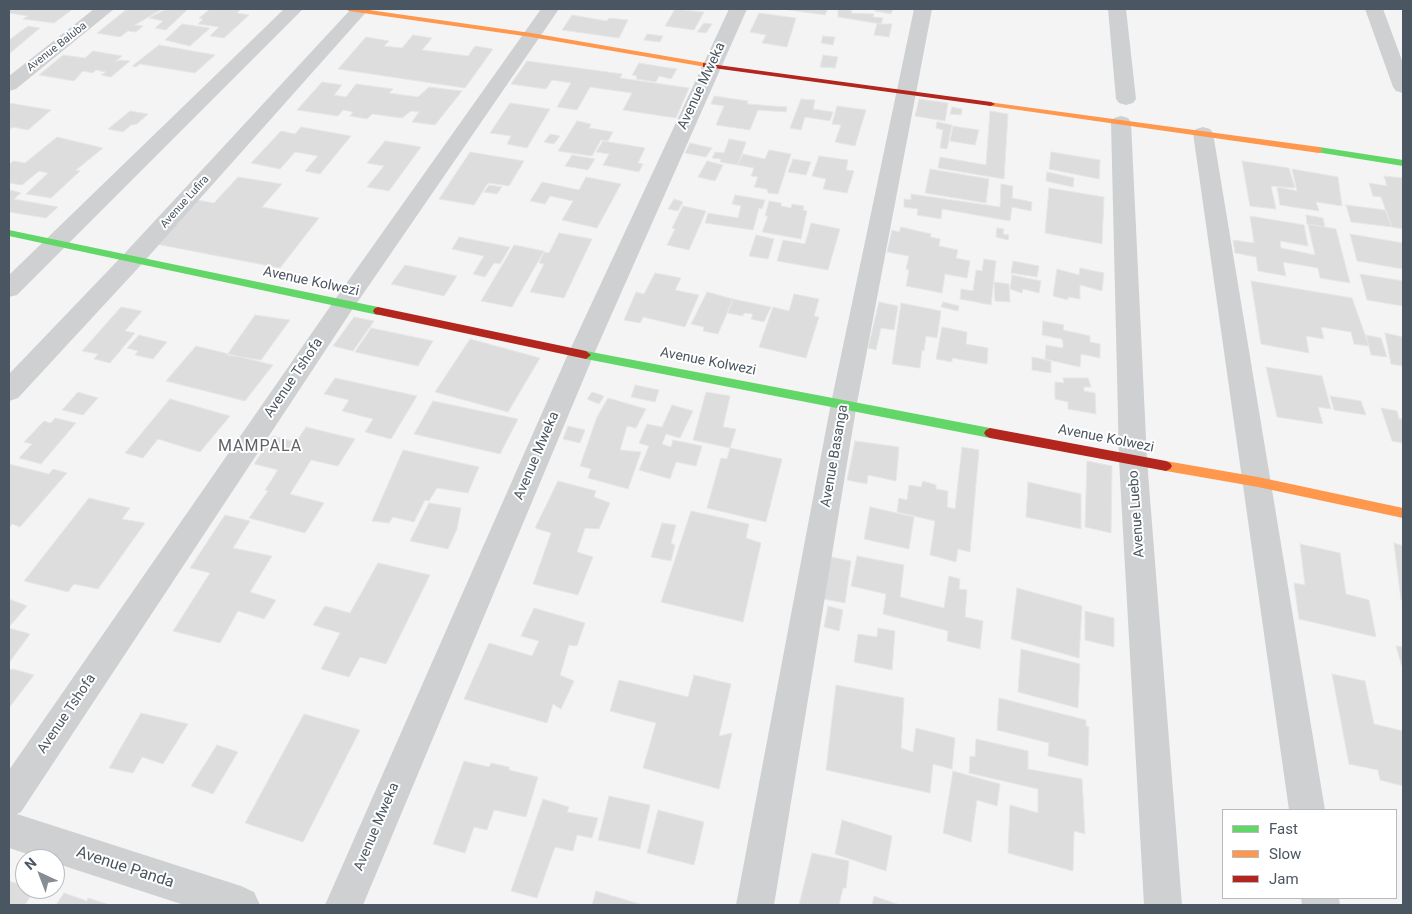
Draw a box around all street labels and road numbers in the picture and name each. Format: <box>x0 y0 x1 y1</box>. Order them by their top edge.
street label: Avenue Baluba <box>24 20 90 74</box>
street label: Avenue Mweka <box>674 40 730 132</box>
street label: Avenue Lufira <box>158 173 212 231</box>
street label: Avenue Kolwezi <box>262 264 360 300</box>
street label: Avenue Tshofa <box>261 335 327 421</box>
street label: Avenue Kolwezi <box>659 344 757 380</box>
street label: Avenue Basanga <box>818 404 852 508</box>
street label: Avenue Mweka <box>511 409 563 503</box>
street label: Avenue Kolwezi <box>1057 421 1155 457</box>
street label: Avenue Luebo <box>1126 470 1148 558</box>
street label: Avenue Tshofa <box>34 671 100 757</box>
street label: Avenue Mweka <box>351 780 403 874</box>
street label: Avenue Panda <box>74 843 176 893</box>

